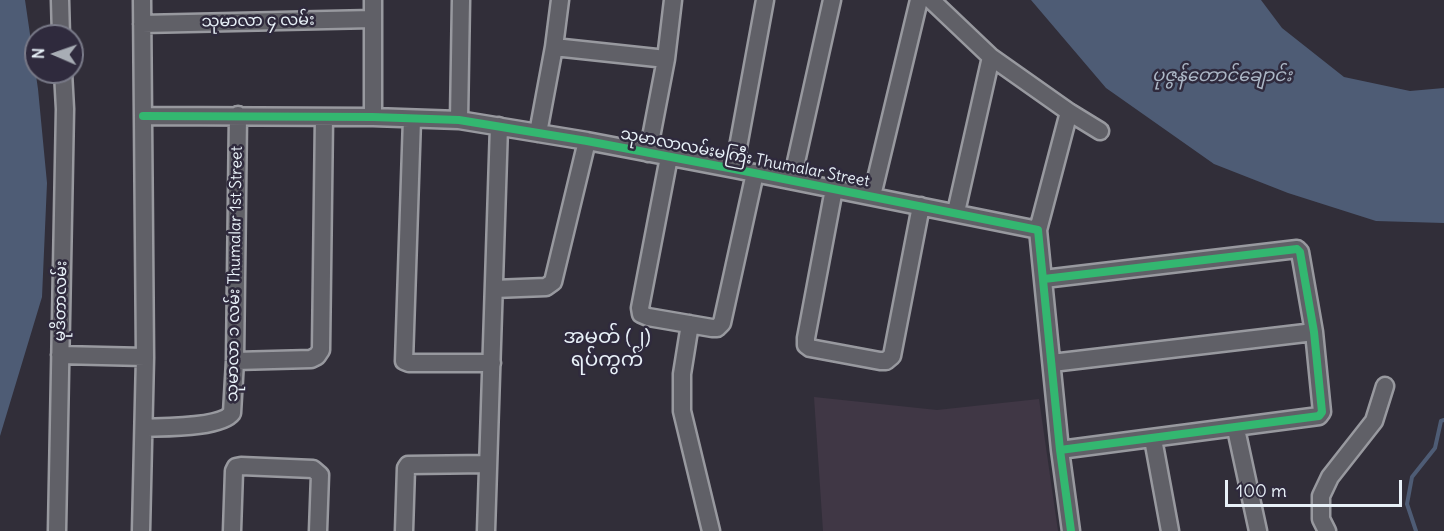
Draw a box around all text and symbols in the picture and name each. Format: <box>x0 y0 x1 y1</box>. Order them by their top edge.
street label: သုမာလာ ၄ လမ်း <box>201 10 315 32</box>
north arrow <box>24 24 84 84</box>
text: N <box>28 48 48 59</box>
water label: ပုဇွန်တောင်ချောင်း <box>1152 65 1292 87</box>
street label: သုမာလာလမ်းမကြီး Thumalar Street <box>619 124 871 192</box>
street label: သုမာလာ ၁ လမ်း Thumalar 1st Street <box>223 146 247 402</box>
street label: မုဒိတာလမ်း <box>51 260 71 342</box>
district label: အမှတ် (၂) ရပ်ကွက် <box>563 325 651 372</box>
scale bar <box>1228 468 1405 506</box>
text: 100 m <box>1236 479 1287 502</box>

